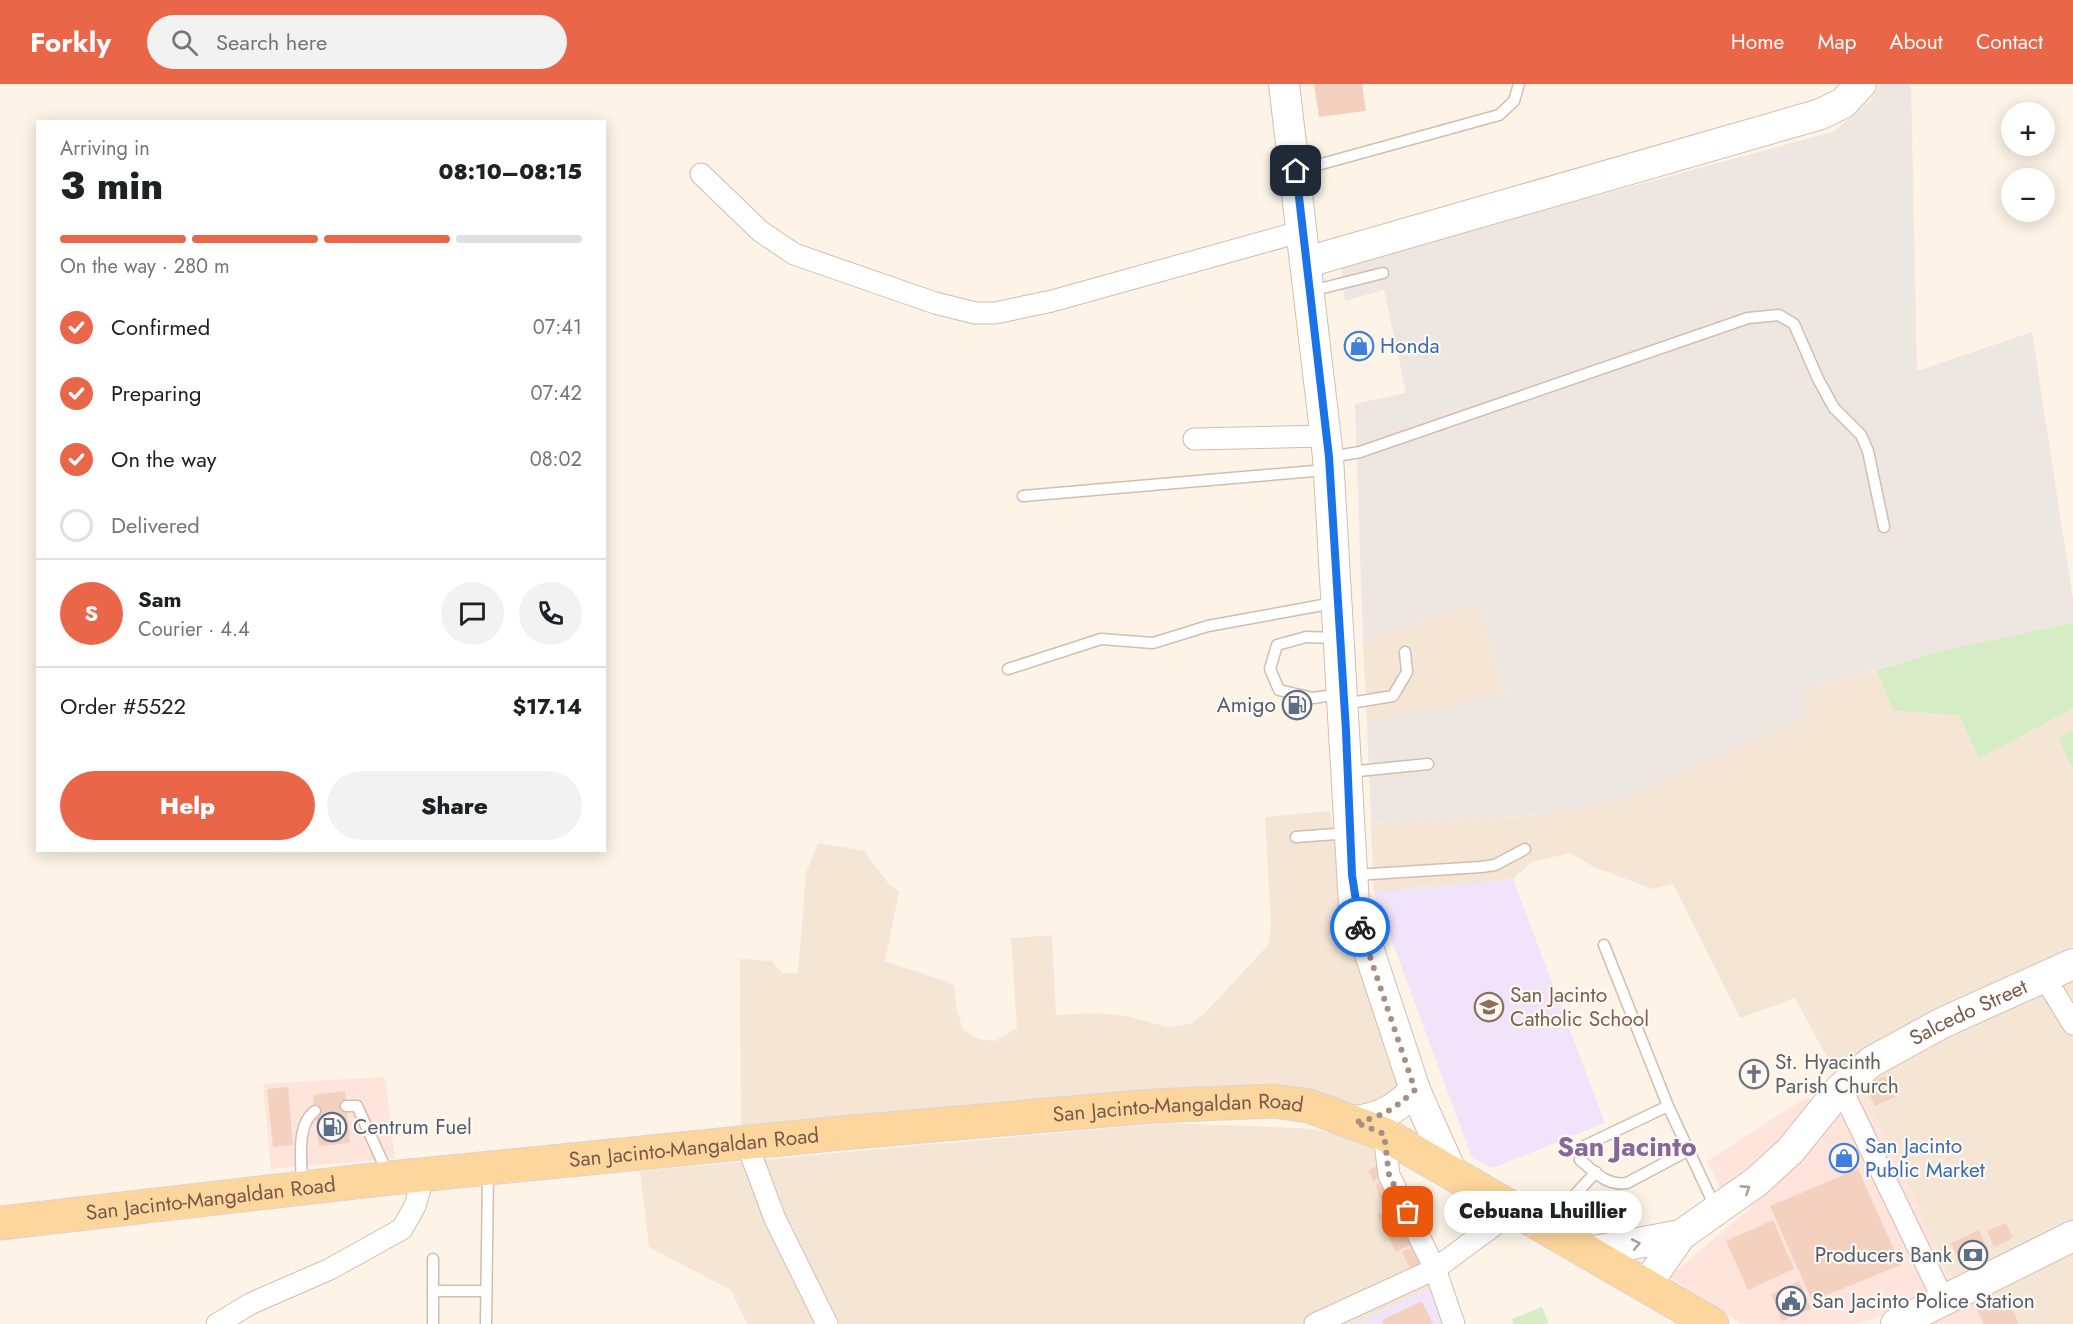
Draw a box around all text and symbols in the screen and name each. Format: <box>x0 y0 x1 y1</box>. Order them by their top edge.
search box <box>147 15 567 69</box>
text: Forkly <box>30 22 111 63</box>
icon: search <box>168 26 201 59</box>
text: Search here <box>216 26 327 58</box>
text: Home <box>1731 27 1784 57</box>
text: Map <box>1817 27 1857 57</box>
text: About <box>1890 27 1943 57</box>
text: Contact <box>1976 27 2043 57</box>
map controls <box>2001 102 2055 222</box>
button: + <box>2001 102 2055 156</box>
text: Arriving in <box>60 134 150 163</box>
pin <box>1270 145 1321 196</box>
icon: home <box>1279 154 1312 187</box>
text: 08:10–08:15 <box>439 155 582 187</box>
text: 3 min <box>60 157 163 214</box>
button: − <box>2001 168 2055 222</box>
text: On the way · 280 m <box>60 252 230 281</box>
icon: check <box>60 311 93 344</box>
text: Confirmed <box>111 311 210 343</box>
text: 07:41 <box>533 313 582 342</box>
shop icon: Honda <box>1343 330 1375 362</box>
place label: Honda <box>1380 331 1440 361</box>
icon: check <box>60 377 93 410</box>
text: Preparing <box>111 377 202 409</box>
text: 07:42 <box>530 379 582 408</box>
icon: check <box>60 443 93 476</box>
text: On the way <box>111 443 216 475</box>
text: 08:02 <box>530 445 582 474</box>
text: Delivered <box>111 509 200 541</box>
button: chat <box>441 582 504 645</box>
button: phone <box>519 582 582 645</box>
text: Sam <box>138 583 182 615</box>
text: S <box>85 597 98 629</box>
text: Courier · 4.4 <box>138 615 250 644</box>
fuel station icon: Amigo <box>1281 689 1313 721</box>
text: Order #5522 <box>60 690 186 722</box>
text: $17.14 <box>512 690 582 722</box>
place label: Amigo <box>1217 690 1276 720</box>
button: Help <box>60 771 315 840</box>
button: Share <box>327 771 582 840</box>
courier <box>1330 897 1390 957</box>
icon: bike <box>1344 911 1377 944</box>
street label: Salcedo Street <box>1904 972 2032 1053</box>
place label: San Jacinto Catholic School <box>1510 980 1649 1034</box>
school or university icon: San Jacinto Catholic School <box>1473 991 1505 1023</box>
place label: St. Hyacinth Parish Church <box>1775 1047 1899 1101</box>
church icon: St. Hyacinth Parish Church <box>1738 1058 1770 1090</box>
street label: San Jacinto-Mangaldan Road <box>1051 1086 1305 1130</box>
fuel station icon: Centrum Fuel <box>316 1111 348 1143</box>
place label: Centrum Fuel <box>353 1112 472 1142</box>
street label: San Jacinto-Mangaldan Road <box>567 1120 821 1175</box>
district label: San Jacinto <box>1557 1127 1697 1166</box>
place label: San Jacinto Public Market <box>1865 1131 1985 1185</box>
shop icon: San Jacinto Public Market <box>1828 1142 1860 1174</box>
street label: San Jacinto-Mangaldan Road <box>84 1169 337 1228</box>
one-way arrow <box>1739 1185 1750 1196</box>
pin <box>1382 1186 1433 1237</box>
callout: Cebuana Lhuillier <box>1444 1191 1642 1233</box>
icon: bag <box>1391 1195 1424 1228</box>
text: Cebuana Lhuillier <box>1459 1197 1627 1226</box>
one-way arrow <box>1630 1238 1640 1251</box>
bank icon: Producers Bank <box>1957 1239 1989 1271</box>
place label: Producers Bank <box>1815 1240 1953 1270</box>
public building icon: San Jacinto Police Station <box>1775 1285 1807 1317</box>
place label: San Jacinto Police Station <box>1812 1286 2035 1316</box>

